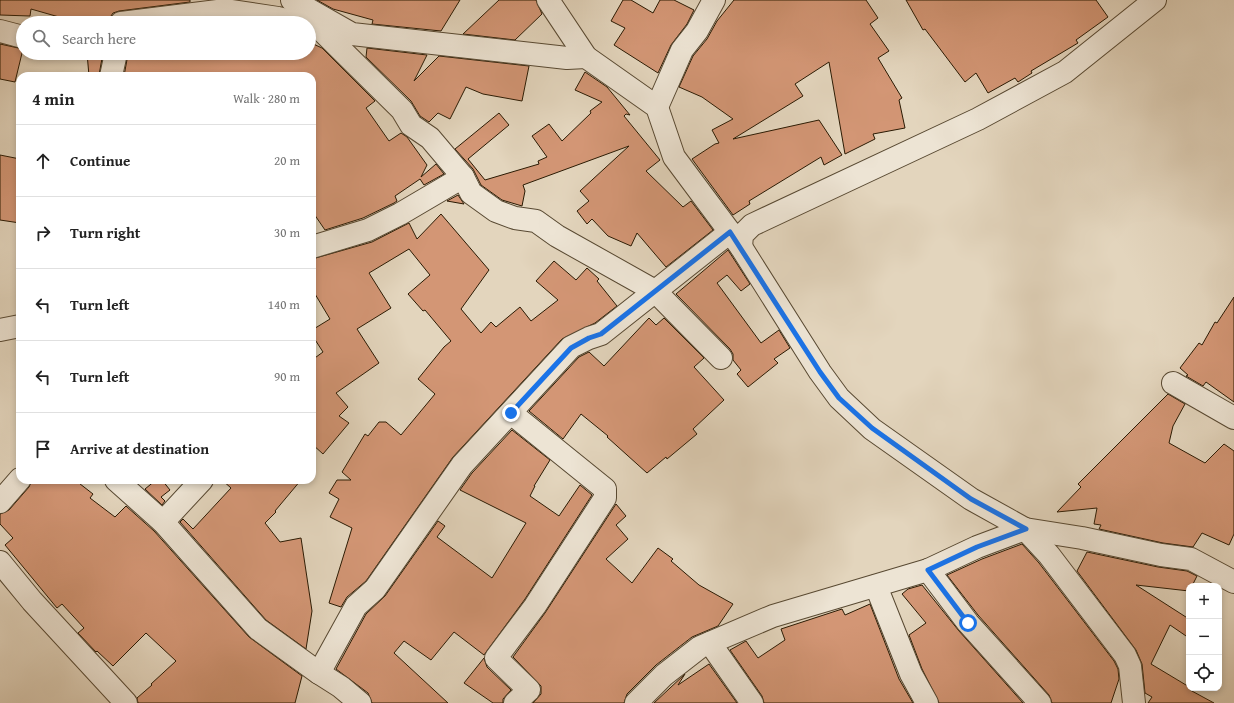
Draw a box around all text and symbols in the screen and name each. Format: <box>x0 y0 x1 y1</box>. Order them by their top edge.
search box <box>16 16 316 60</box>
icon: search <box>30 27 52 49</box>
text: Search here <box>62 28 136 49</box>
text: 4 min <box>32 86 74 111</box>
text: Walk · 280 m <box>233 89 300 108</box>
icon: ahead <box>32 150 54 172</box>
text: Continue <box>70 150 131 171</box>
text: 20 m <box>274 151 300 170</box>
icon: right <box>32 222 54 244</box>
text: Turn right <box>70 222 141 243</box>
text: 30 m <box>274 223 300 242</box>
icon: left <box>32 294 54 316</box>
text: Turn left <box>70 294 129 315</box>
text: 140 m <box>268 295 300 314</box>
icon: left <box>32 366 54 388</box>
text: Turn left <box>70 366 129 387</box>
text: 90 m <box>274 367 300 386</box>
route end <box>502 404 520 422</box>
icon: arrive <box>32 438 54 460</box>
text: Arrive at destination <box>70 438 209 459</box>
map controls <box>1186 583 1222 691</box>
button: + <box>1186 583 1222 619</box>
route start <box>959 614 977 632</box>
button: − <box>1186 619 1222 655</box>
button: locate <box>1186 655 1222 691</box>

